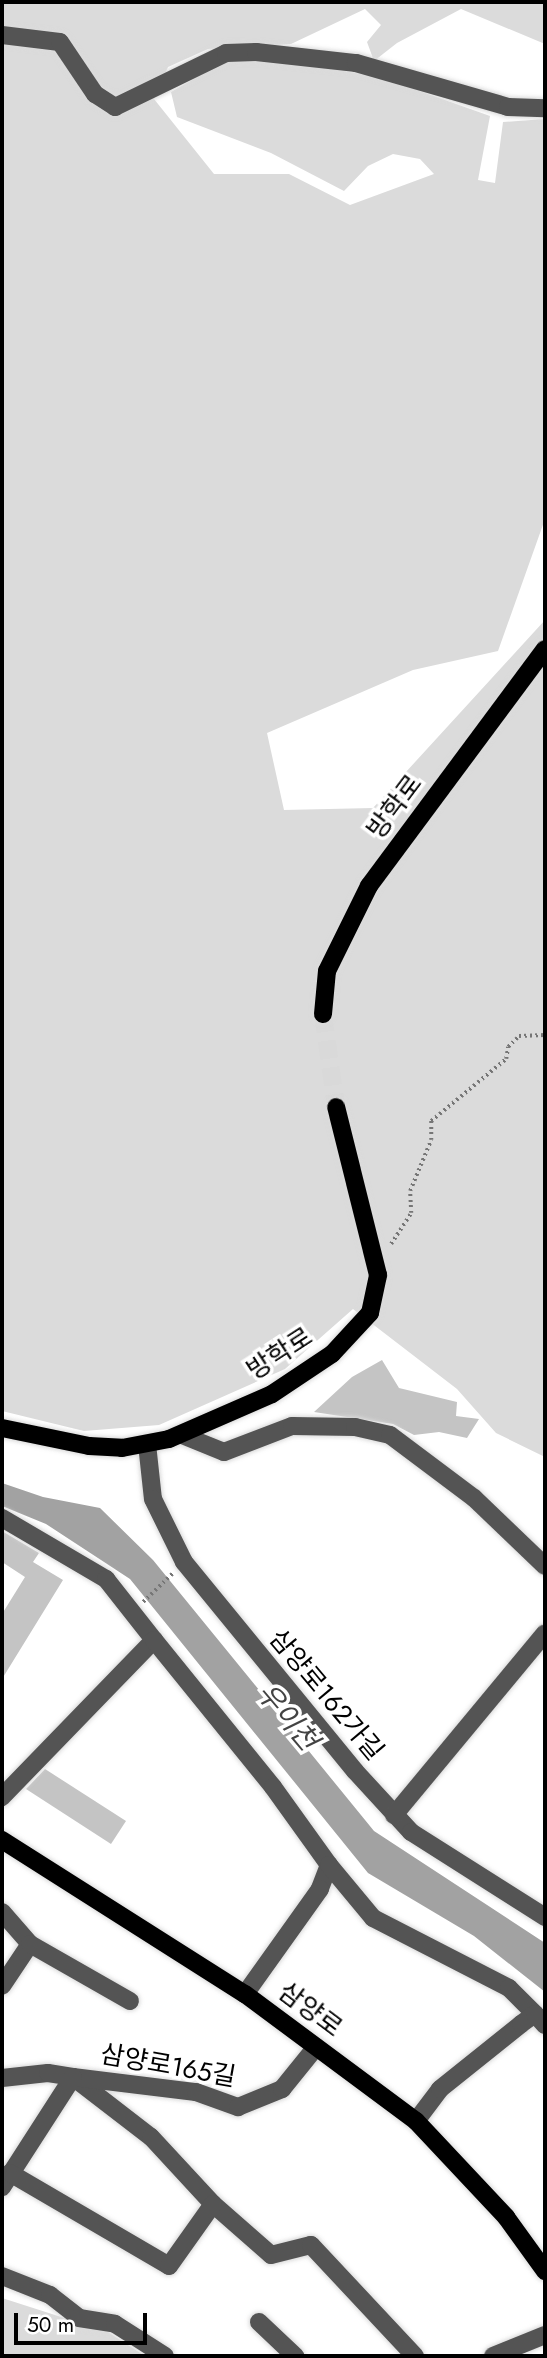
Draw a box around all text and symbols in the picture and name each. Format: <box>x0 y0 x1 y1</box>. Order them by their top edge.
street label: 방학로 <box>361 769 429 845</box>
street label: 방학로 <box>241 1321 319 1387</box>
street label: 삼양로162가길 <box>262 1623 390 1767</box>
water label: 우이천 <box>249 1677 325 1757</box>
street label: 삼양로 <box>272 1976 348 2044</box>
street label: 삼양로165길 <box>98 2039 238 2093</box>
scale bar <box>18 2298 150 2342</box>
text: 50 m <box>27 2310 74 2340</box>

